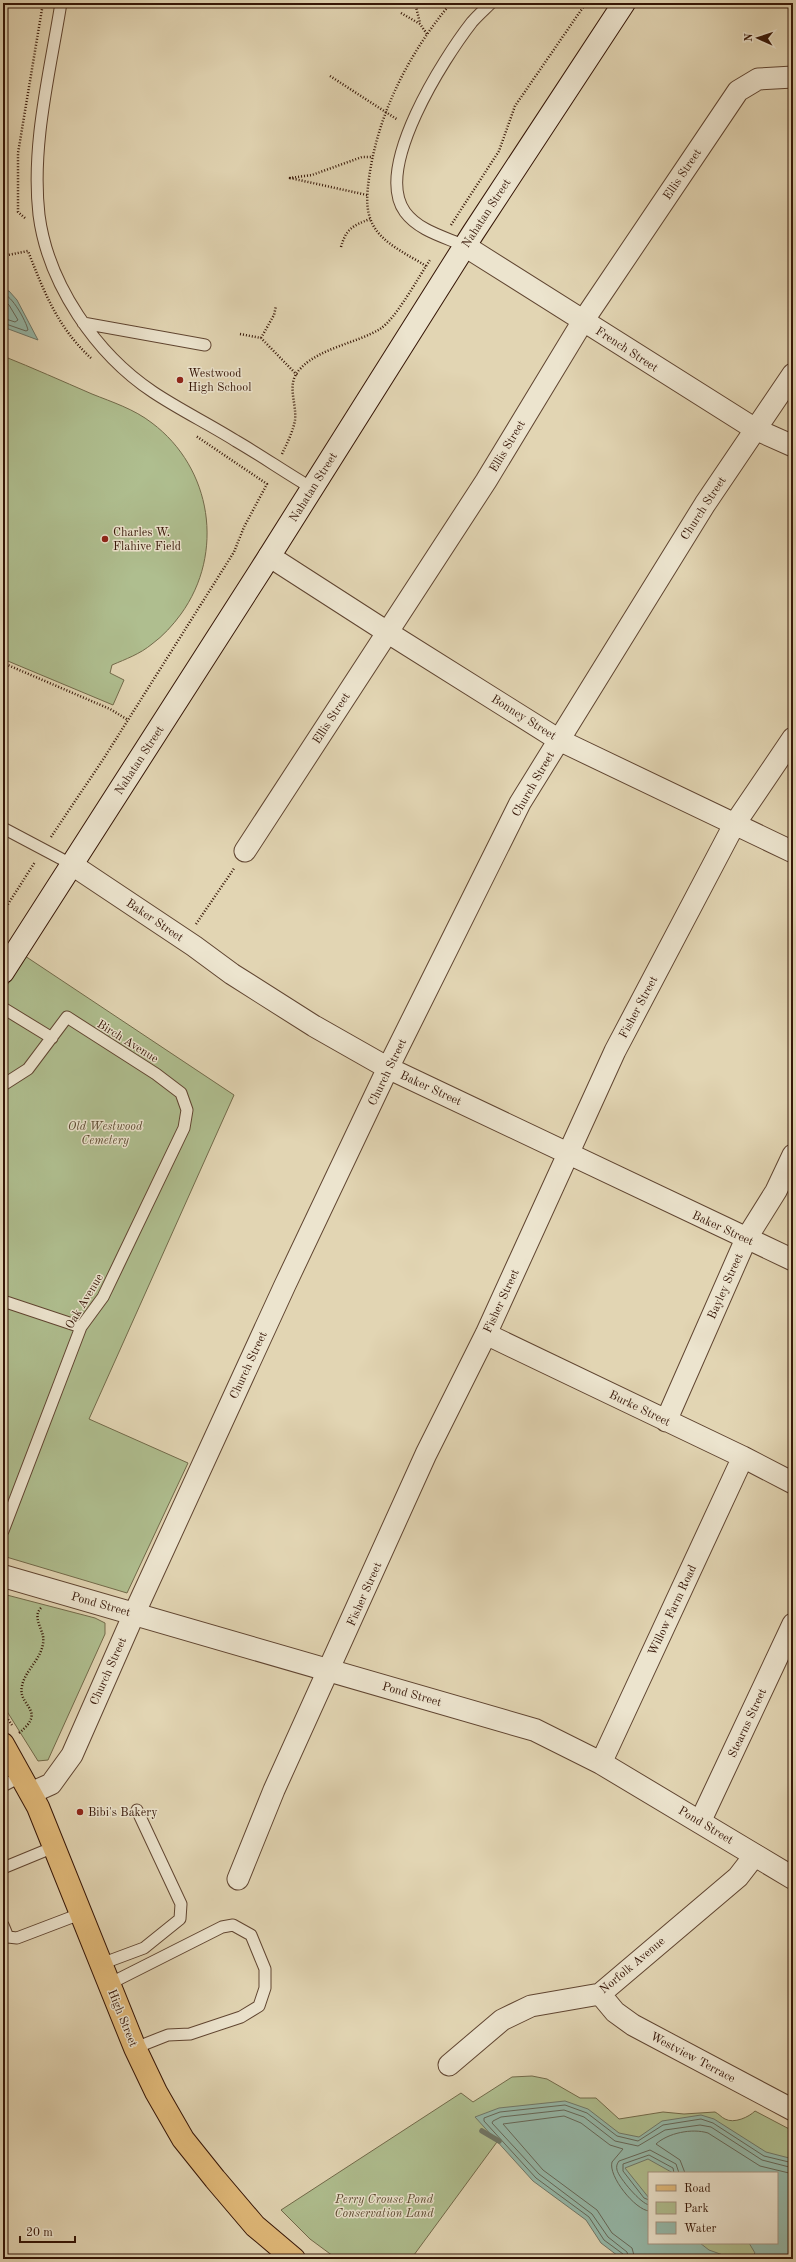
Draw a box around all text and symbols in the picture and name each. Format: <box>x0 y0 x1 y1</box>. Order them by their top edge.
north arrow <box>738 18 778 58</box>
text: N <box>744 32 755 42</box>
street label: Ellis Street <box>662 147 704 202</box>
street label: Nahatan Street <box>460 177 513 250</box>
street label: French Street <box>593 325 660 374</box>
place label: Westwood High School <box>188 368 251 394</box>
marker: Westwood High School <box>175 375 185 385</box>
street label: Ellis Street <box>488 418 528 475</box>
street label: Nahatan Street <box>288 451 340 524</box>
street label: Church Street <box>679 475 729 542</box>
place label: Charles W. Flahive Field <box>113 527 181 553</box>
marker: Charles W. Flahive Field <box>100 534 110 544</box>
street label: Ellis Street <box>311 691 353 746</box>
street label: Bonney Street <box>489 693 558 743</box>
street label: Nahatan Street <box>113 724 166 797</box>
street label: Church Street <box>510 750 557 819</box>
street label: Baker Street <box>124 897 185 944</box>
street label: Fisher Street <box>617 974 660 1041</box>
street label: Birch Avenue <box>95 1018 161 1066</box>
street label: Church Street <box>367 1037 409 1108</box>
street label: Baker Street <box>398 1070 463 1108</box>
park label: Old Westwood Cemetery <box>68 1121 143 1147</box>
street label: Baker Street <box>690 1210 755 1248</box>
street label: Bayley Street <box>706 1252 746 1321</box>
street label: Fisher Street <box>482 1268 522 1335</box>
street label: Oak Avenue <box>64 1271 106 1331</box>
street label: Church Street <box>228 1330 270 1401</box>
street label: Burke Street <box>607 1389 672 1429</box>
street label: Fisher Street <box>345 1561 384 1628</box>
street label: Willow Farm Road <box>647 1563 699 1657</box>
street label: Pond Street <box>70 1591 132 1619</box>
street label: Church Street <box>89 1636 129 1707</box>
street label: Pond Street <box>381 1681 443 1709</box>
street label: Stearns Street <box>727 1687 769 1760</box>
street label: Pond Street <box>676 1805 735 1847</box>
marker: Bibi's Bakery <box>75 1807 85 1817</box>
place label: Bibi's Bakery <box>88 1807 158 1819</box>
street label: Norfolk Avenue <box>598 1935 668 1996</box>
street label: High Street <box>105 1988 139 2049</box>
street label: Westview Terrace <box>648 2030 737 2086</box>
legend <box>648 2172 778 2244</box>
text: Road <box>684 2183 711 2195</box>
park label: Perry Crouse Pond Conservation Land <box>334 2194 434 2220</box>
text: Park <box>684 2203 709 2215</box>
scale bar <box>20 2218 75 2244</box>
text: Water <box>684 2223 717 2235</box>
text: 20 m <box>26 2227 53 2239</box>

